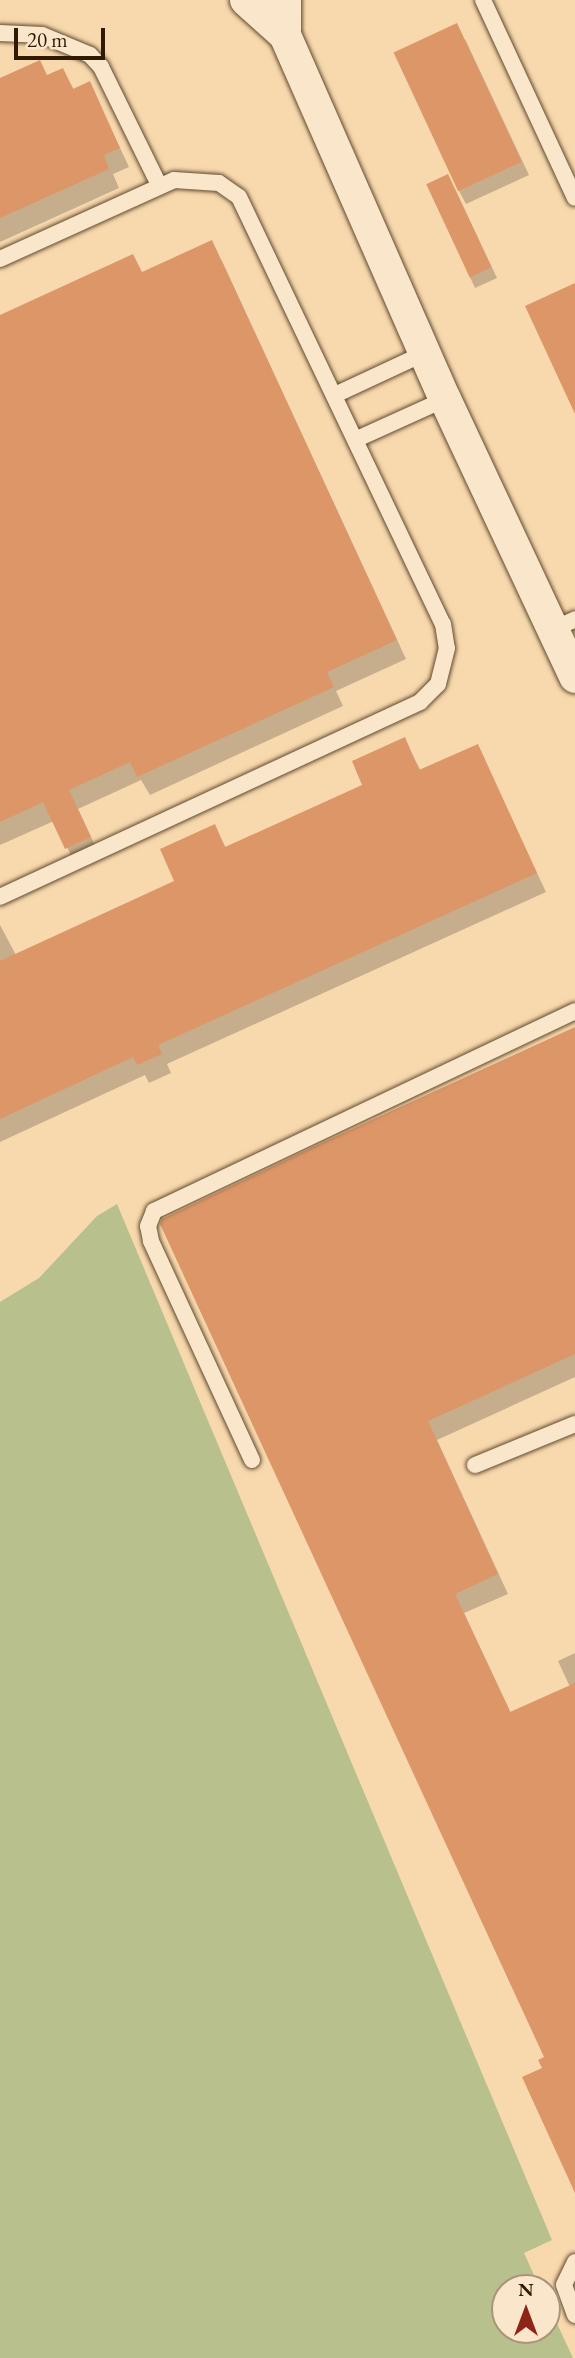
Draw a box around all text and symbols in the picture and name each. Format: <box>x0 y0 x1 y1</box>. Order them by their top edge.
scale bar <box>18 14 108 58</box>
text: 20 m <box>27 26 68 53</box>
north arrow <box>491 2274 561 2344</box>
text: N <box>518 2277 534 2302</box>

